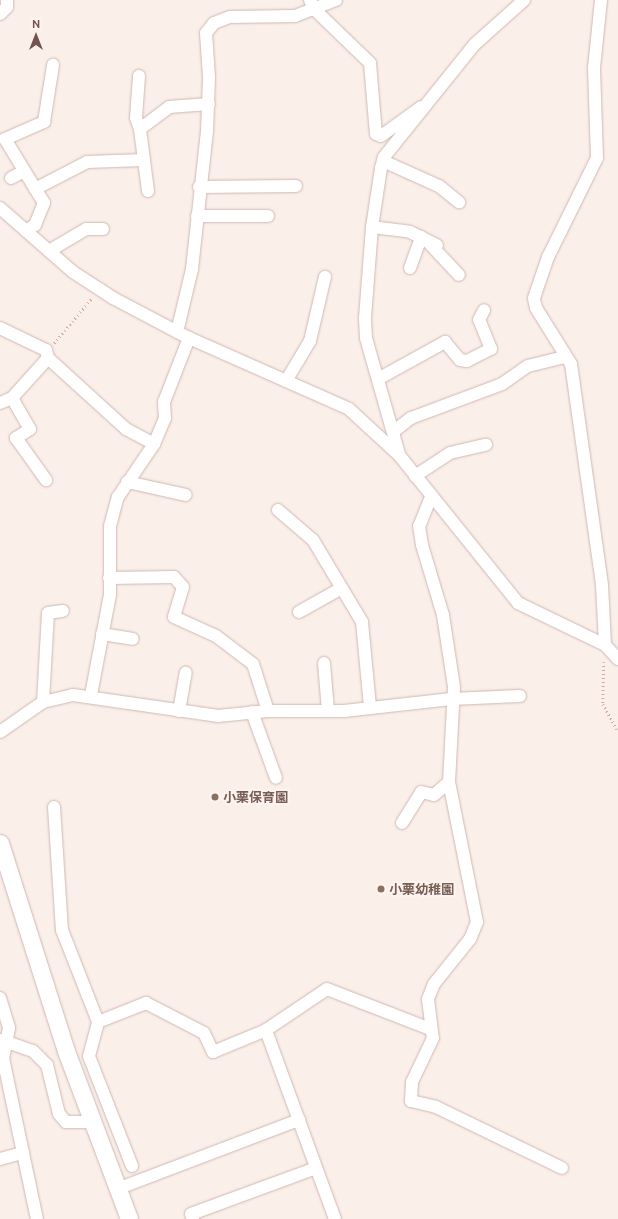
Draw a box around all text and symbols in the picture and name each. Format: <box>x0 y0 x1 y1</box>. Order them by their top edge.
north arrow <box>16 16 56 56</box>
text: N <box>32 18 40 30</box>
place label: 小栗保育園 <box>223 789 288 805</box>
marker: 小栗保育園 <box>210 792 220 802</box>
place label: 小栗幼稚園 <box>389 881 454 897</box>
marker: 小栗幼稚園 <box>376 884 386 894</box>

